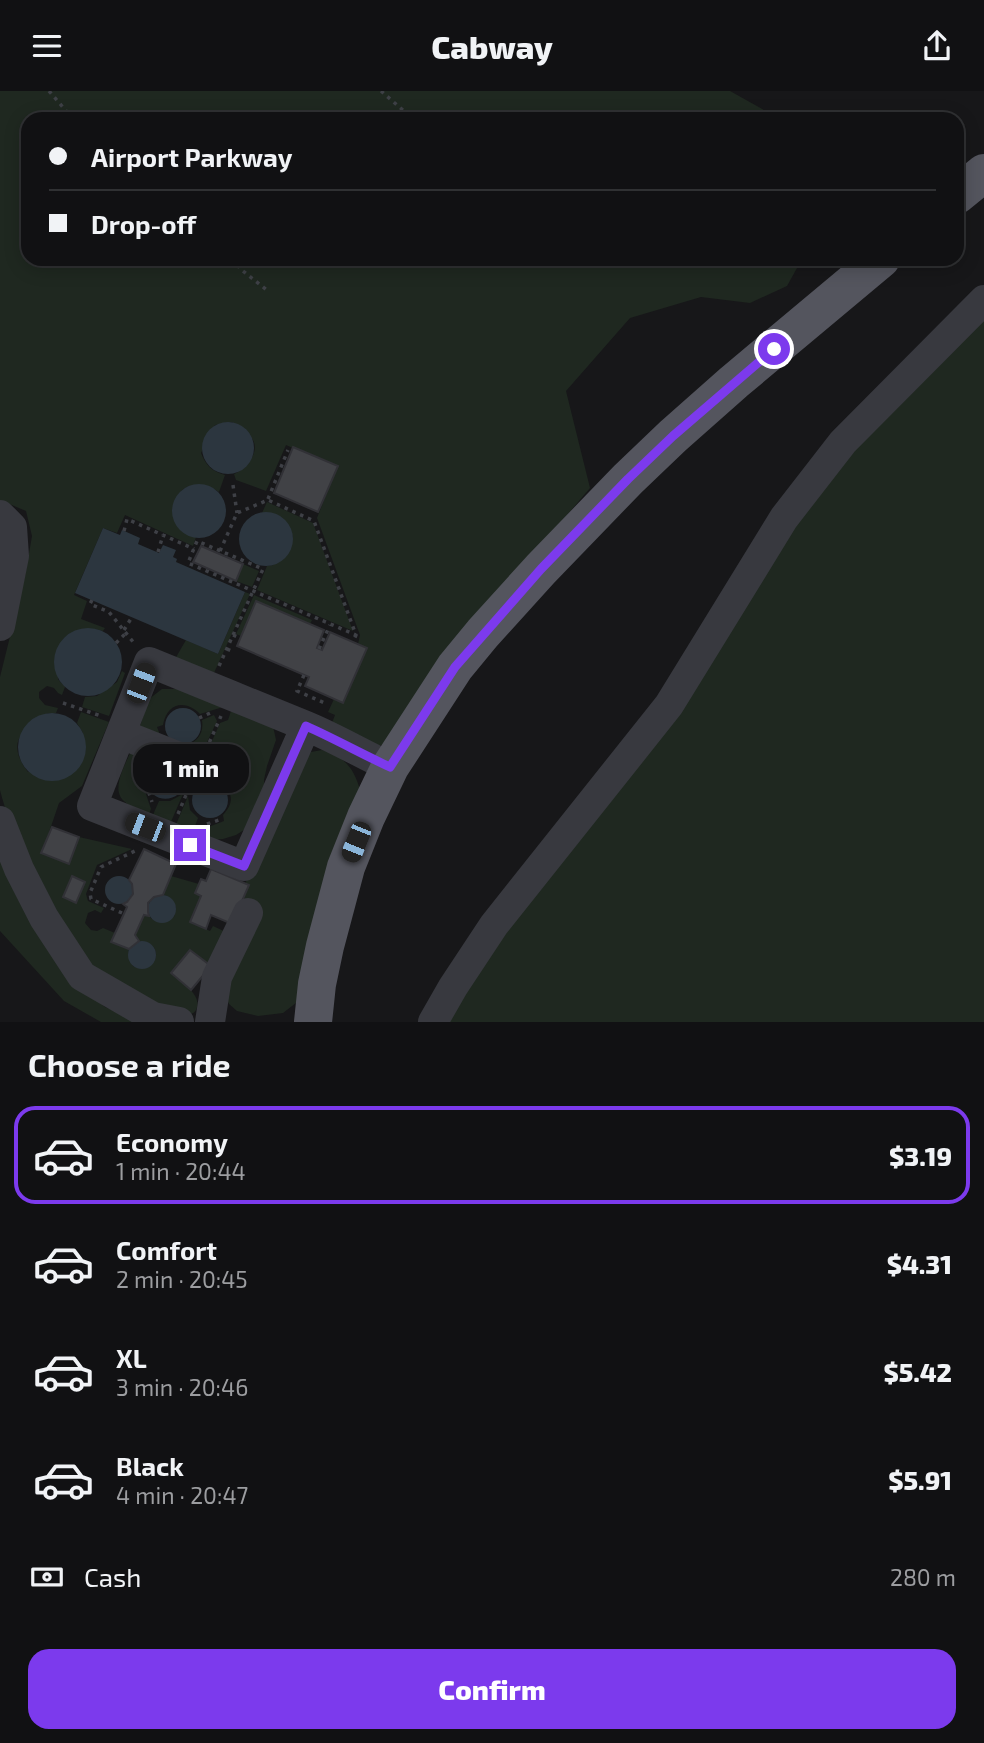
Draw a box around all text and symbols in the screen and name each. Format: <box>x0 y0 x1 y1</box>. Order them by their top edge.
icon: menu <box>28 27 66 65</box>
text: Cabway <box>431 27 553 65</box>
icon: share <box>918 27 956 65</box>
text: Airport Parkway <box>91 141 292 172</box>
text: Drop-off <box>91 208 196 239</box>
route start <box>758 333 790 365</box>
car <box>124 660 159 706</box>
callout: 1 min <box>132 743 248 793</box>
text: 1 min <box>163 754 219 782</box>
car <box>122 810 169 844</box>
car <box>339 819 374 865</box>
route end <box>174 829 206 861</box>
text: Choose a ride <box>28 1045 231 1083</box>
icon: car <box>32 1124 95 1187</box>
text: Economy <box>116 1126 228 1157</box>
text: $3.19 <box>889 1140 952 1171</box>
text: 1 min · 20:44 <box>116 1157 246 1185</box>
icon: car <box>32 1232 95 1295</box>
text: Comfort <box>116 1234 217 1265</box>
text: $4.31 <box>887 1248 952 1279</box>
text: 2 min · 20:45 <box>116 1265 248 1293</box>
icon: car <box>32 1340 95 1403</box>
text: XL <box>116 1342 147 1373</box>
text: $5.42 <box>883 1356 952 1387</box>
text: 3 min · 20:46 <box>116 1373 248 1401</box>
icon: car <box>32 1448 95 1511</box>
text: Black <box>116 1450 184 1481</box>
text: $5.91 <box>888 1464 952 1495</box>
text: 4 min · 20:47 <box>116 1481 248 1509</box>
icon: cash <box>28 1558 66 1596</box>
text: Cash <box>84 1561 141 1592</box>
text: 280 m <box>890 1563 956 1591</box>
button: Confirm <box>28 1649 956 1729</box>

